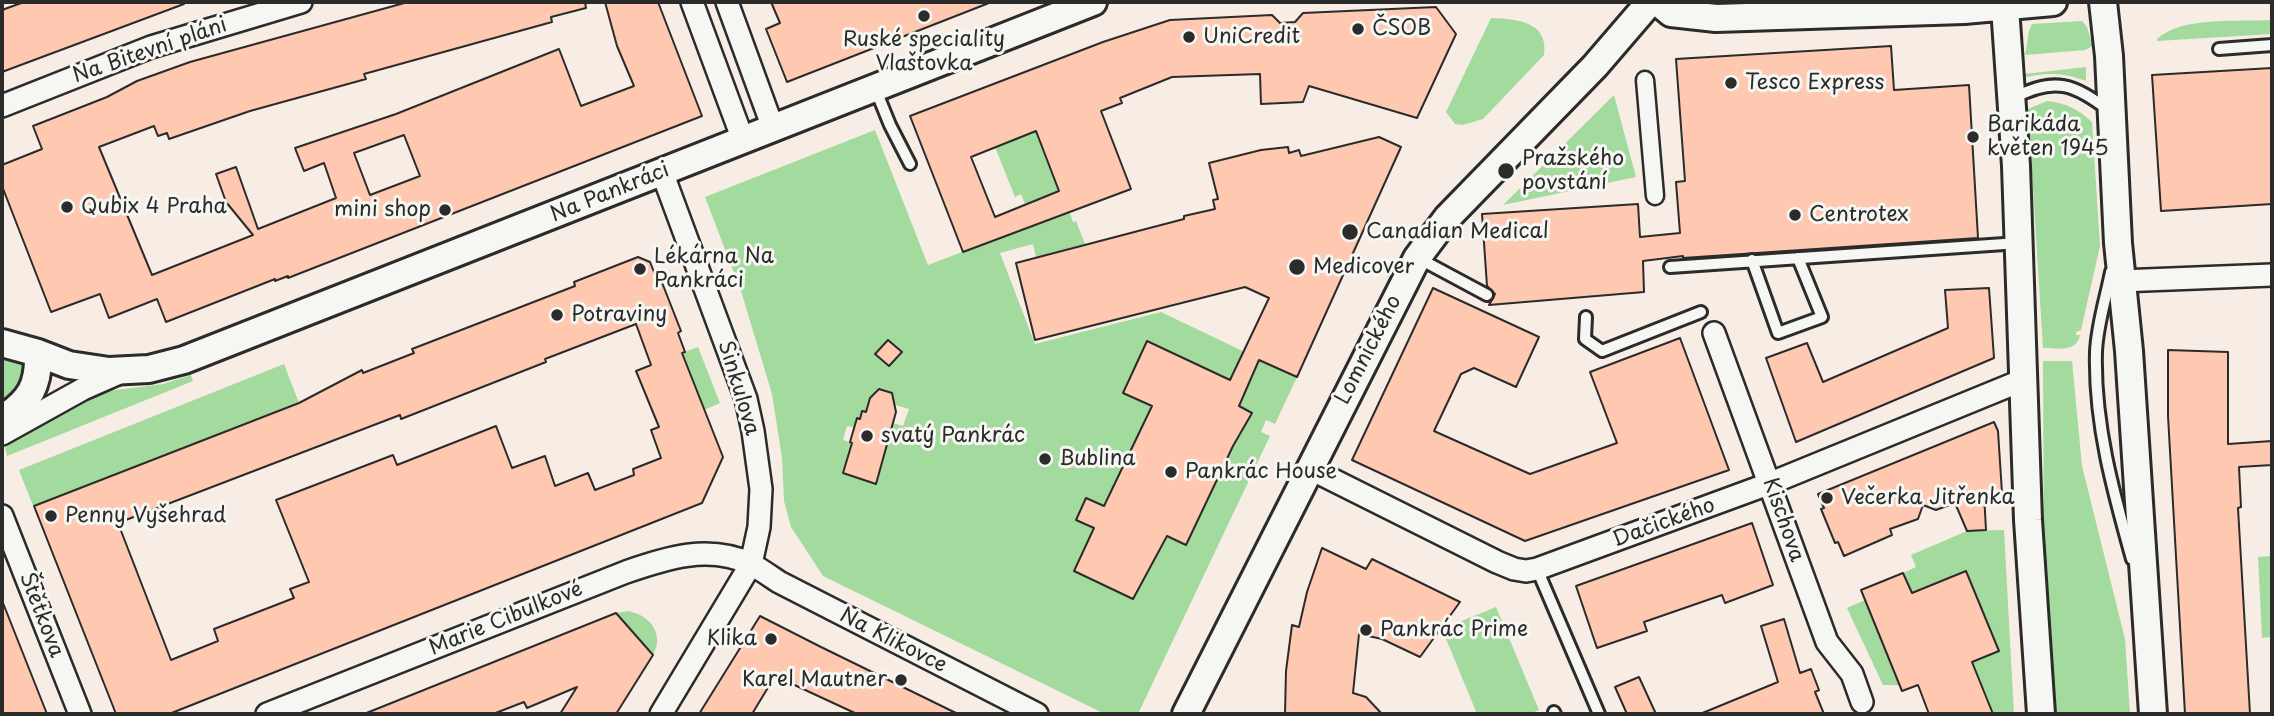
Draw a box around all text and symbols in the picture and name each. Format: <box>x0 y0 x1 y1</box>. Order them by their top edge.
marker: Ruské speciality Vlaštovka <box>916 8 932 24</box>
street label: Na Bitevní pláni <box>69 13 231 89</box>
place label: ČSOB <box>1372 16 1431 42</box>
marker: ČSOB <box>1350 21 1366 37</box>
place label: UniCredit <box>1203 24 1300 50</box>
place label: Ruské speciality Vlaštovka <box>843 27 1005 77</box>
marker: UniCredit <box>1181 29 1197 45</box>
place label: Tesco Express <box>1745 70 1885 96</box>
marker: Tesco Express <box>1723 75 1739 91</box>
place label: Barikáda květen 1945 <box>1987 112 2109 162</box>
marker: Barikáda květen 1945 <box>1965 129 1981 145</box>
place label: Pražského povstání <box>1522 146 1624 196</box>
street label: Na Pankráci <box>547 158 673 228</box>
marker: Pražského povstání <box>1496 161 1516 181</box>
place label: Qubix 4 Praha <box>81 194 227 220</box>
place label: mini shop <box>334 197 431 223</box>
marker: Qubix 4 Praha <box>59 199 75 215</box>
marker: mini shop <box>437 202 453 218</box>
place label: Centrotex <box>1809 202 1909 228</box>
marker: Centrotex <box>1787 207 1803 223</box>
place label: Canadian Medical <box>1366 219 1549 245</box>
marker: Canadian Medical <box>1340 222 1360 242</box>
place label: Lékárna Na Pankráci <box>654 244 774 294</box>
place label: Medicover <box>1313 254 1414 280</box>
marker: Medicover <box>1287 257 1307 277</box>
marker: Lékárna Na Pankráci <box>632 261 648 277</box>
street label: Lomnického <box>1331 291 1407 409</box>
place label: Potraviny <box>571 302 667 328</box>
marker: Potraviny <box>549 307 565 323</box>
street label: Sinkulova <box>712 338 764 438</box>
place label: svatý Pankrác <box>881 423 1025 449</box>
marker: svatý Pankrác <box>859 428 875 444</box>
place label: Bublina <box>1059 446 1135 472</box>
marker: Bublina <box>1037 451 1053 467</box>
place label: Pankrác House <box>1185 459 1337 485</box>
marker: Pankrác House <box>1163 464 1179 480</box>
street label: Kischova <box>1757 475 1809 565</box>
place label: Večerka Jitřenka <box>1841 485 2015 511</box>
marker: Večerka Jitřenka <box>1819 490 1835 506</box>
street label: Dačického <box>1610 493 1718 553</box>
place label: Penny Vyšehrad <box>65 503 226 529</box>
marker: Penny Vyšehrad <box>43 508 59 524</box>
street label: Štětkova <box>13 569 69 661</box>
street label: Marie Cibulkové <box>426 577 586 661</box>
street label: Na Klikovce <box>835 603 951 679</box>
place label: Pankrác Prime <box>1380 617 1528 643</box>
marker: Pankrác Prime <box>1358 622 1374 638</box>
place label: Klika <box>706 626 757 652</box>
marker: Klika <box>763 631 779 647</box>
place label: Karel Mautner <box>742 667 887 693</box>
marker: Karel Mautner <box>893 672 909 688</box>

